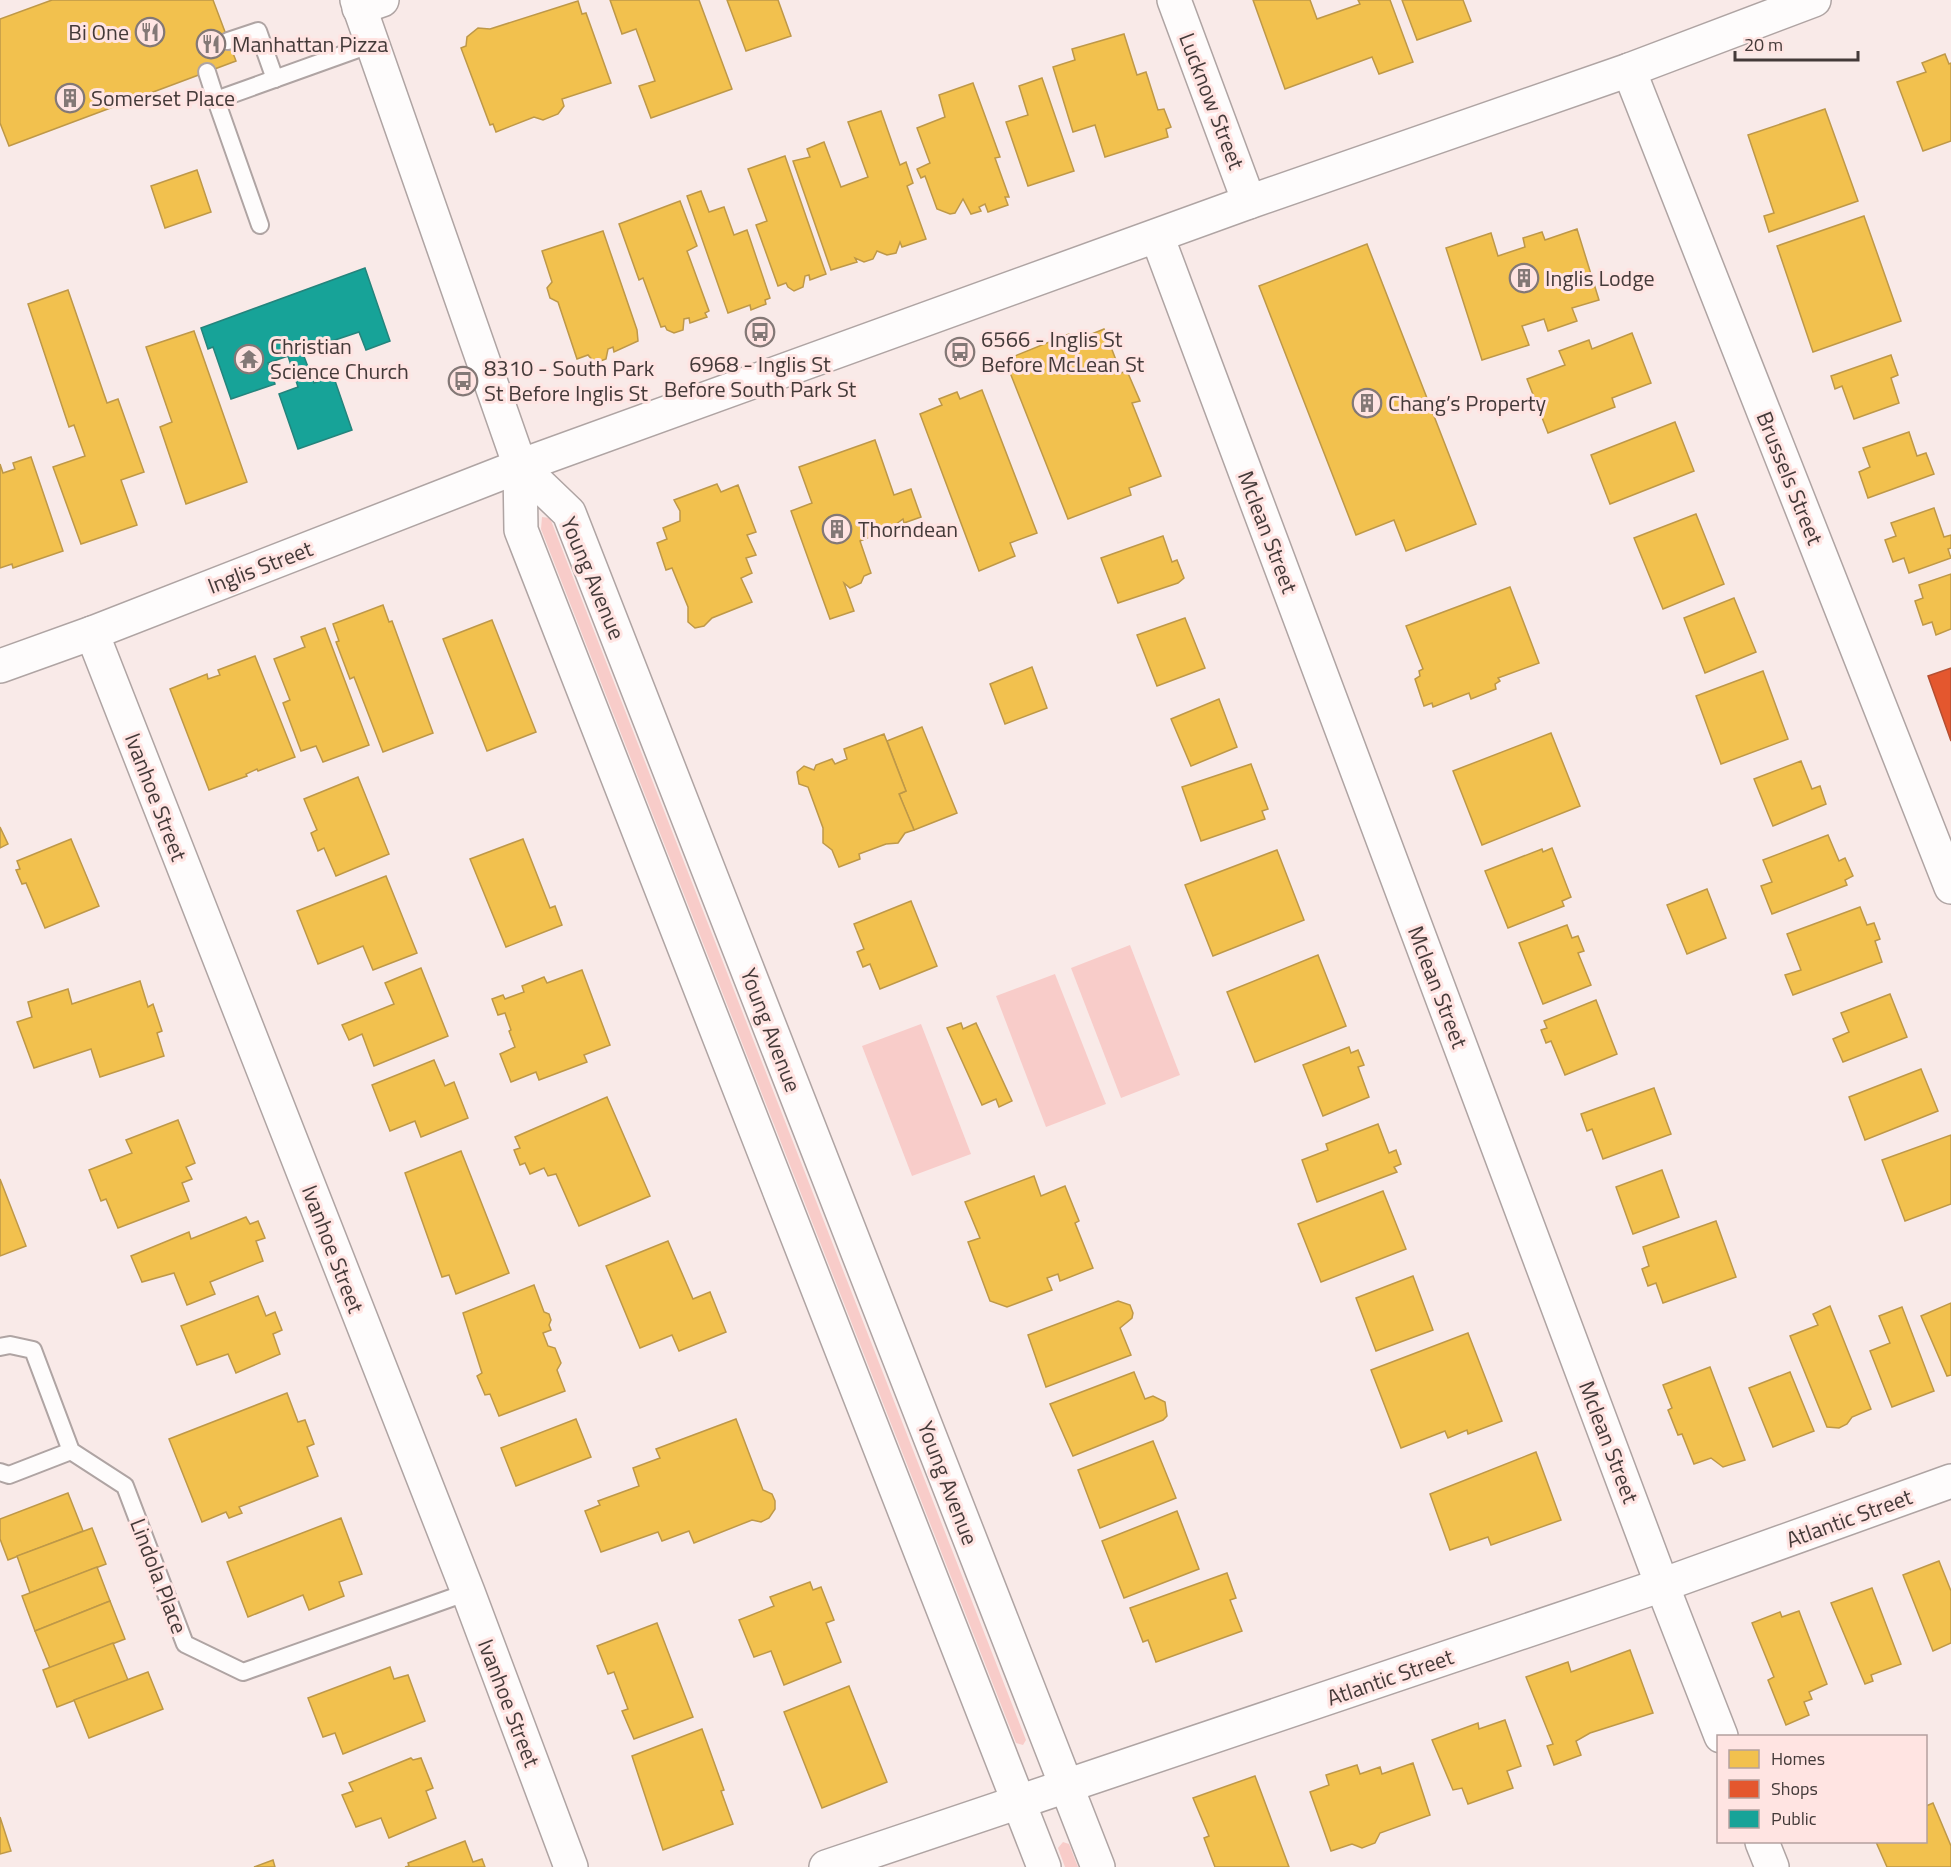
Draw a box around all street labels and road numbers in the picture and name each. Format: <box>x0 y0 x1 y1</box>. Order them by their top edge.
street label: Lucknow Street <box>1170 28 1254 175</box>
street label: Brussels Street <box>1748 406 1832 550</box>
street label: Mclean Street <box>1229 466 1307 598</box>
street label: Young Avenue <box>552 511 634 645</box>
street label: Inglis Street <box>202 531 318 603</box>
street label: Ivanhoe Street <box>116 728 196 866</box>
street label: Mclean Street <box>1399 921 1477 1053</box>
street label: Young Avenue <box>732 963 810 1097</box>
street label: Ivanhoe Street <box>293 1180 373 1318</box>
street label: Mclean Street <box>1570 1376 1648 1508</box>
street label: Young Avenue <box>909 1416 987 1550</box>
street label: Atlantic Street <box>1781 1479 1917 1557</box>
street label: Lindola Place <box>121 1513 197 1639</box>
street label: Ivanhoe Street <box>469 1634 549 1772</box>
street label: Atlantic Street <box>1322 1639 1458 1715</box>

